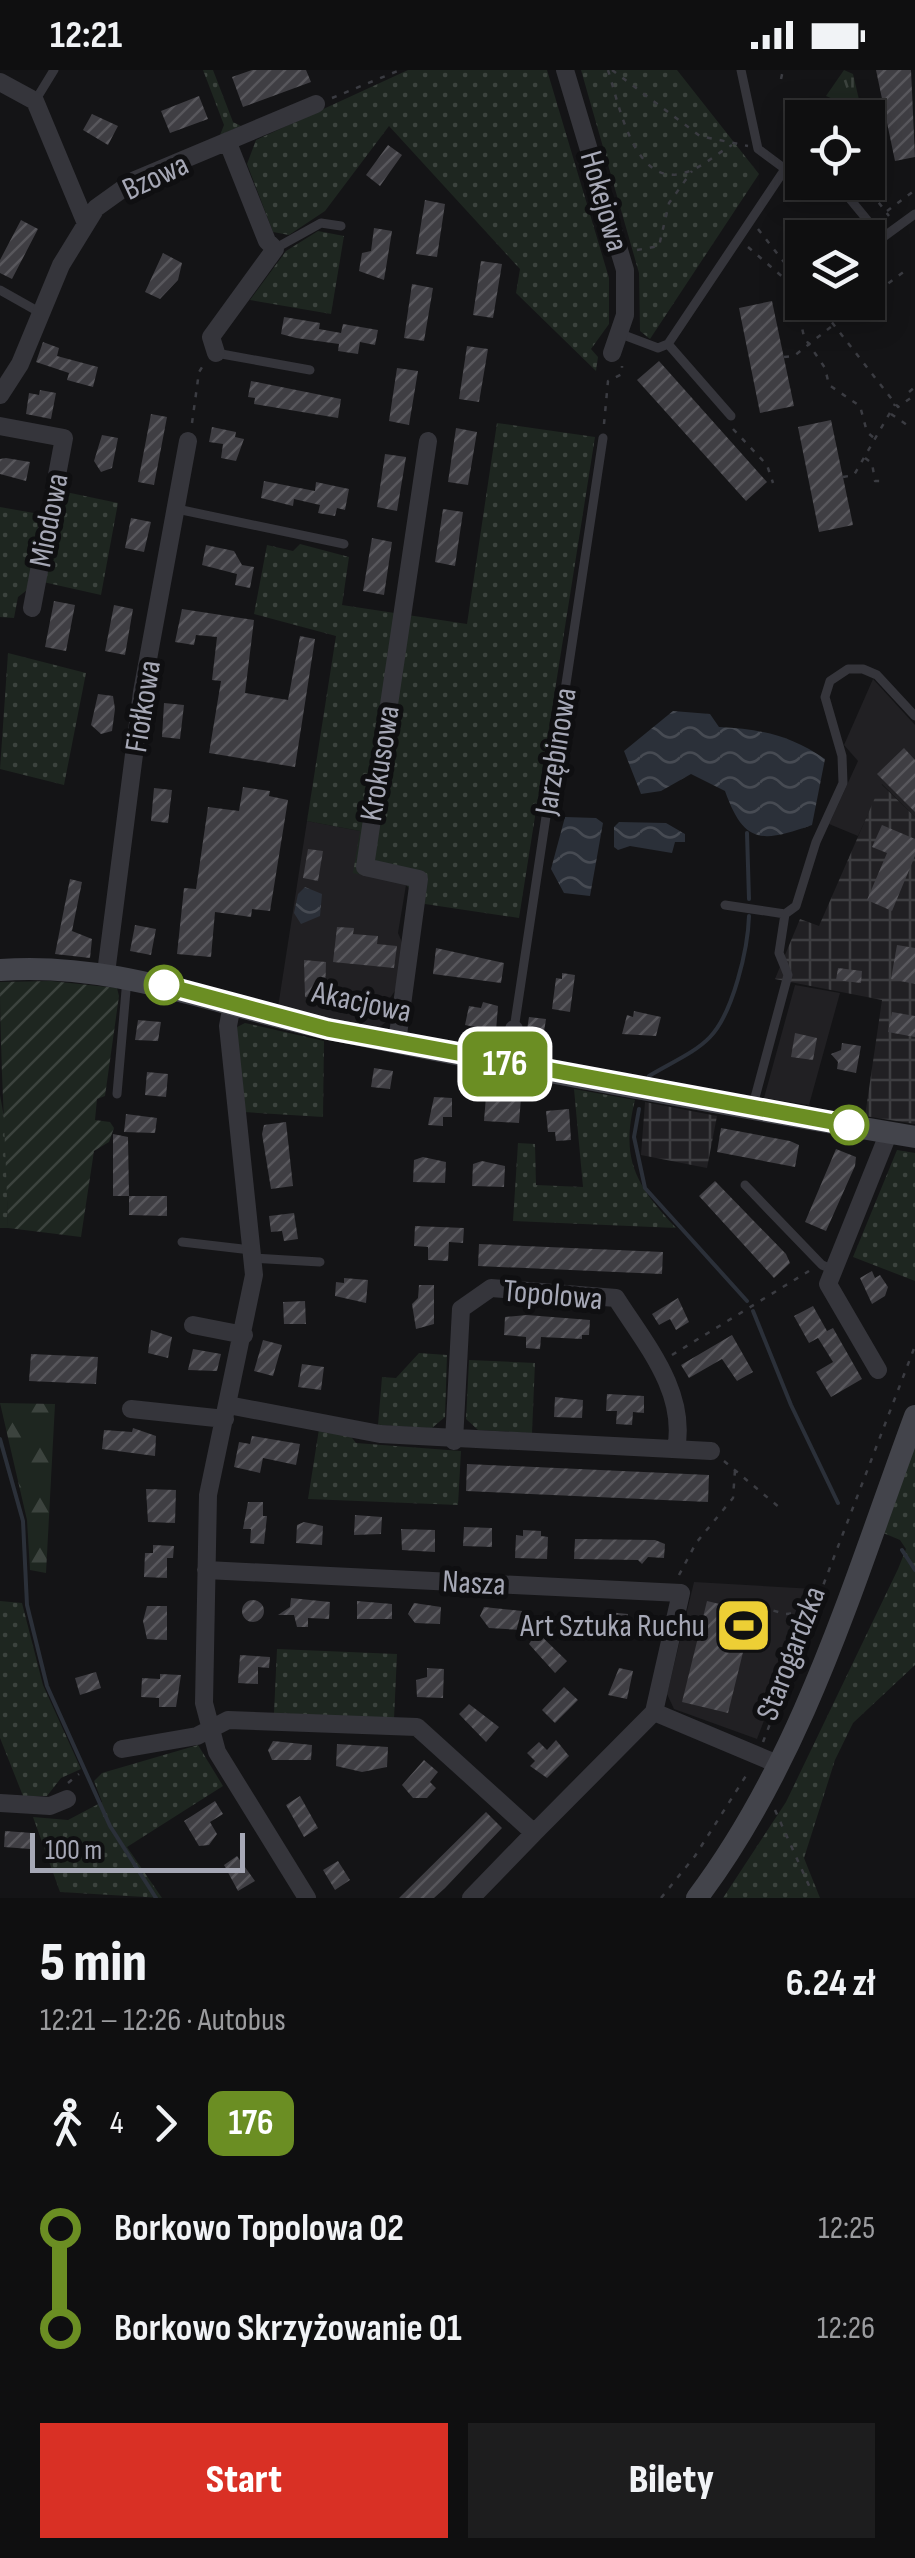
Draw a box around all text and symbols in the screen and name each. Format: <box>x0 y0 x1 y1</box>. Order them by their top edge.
text: 12:21 <box>50 13 122 58</box>
map controls <box>785 100 885 320</box>
button: locate <box>785 100 885 200</box>
street label: Bzowa <box>116 145 195 209</box>
street label: Hokejowa <box>571 147 636 256</box>
button: layers <box>785 220 885 320</box>
street label: Miodowa <box>21 470 78 570</box>
street label: Fiołkowa <box>117 657 170 755</box>
street label: Jarzębinowa <box>527 685 586 818</box>
street label: Krokusowa <box>352 703 409 824</box>
unlabelled marker <box>145 966 183 1004</box>
street label: Akacjowa <box>308 973 415 1032</box>
line badge: 176 <box>448 1032 562 1096</box>
text: 176 <box>482 1043 528 1086</box>
unlabelled marker <box>830 1106 868 1144</box>
street label: Topolowa <box>502 1272 604 1319</box>
street label: Nasza <box>441 1562 507 1605</box>
street label: Starogardzka <box>748 1581 835 1726</box>
sports icon: Art Sztuka Ruchu <box>714 1595 774 1655</box>
place label: Art Sztuka Ruchu <box>519 1607 705 1646</box>
scale bar <box>30 1828 245 1872</box>
text: 100 m <box>45 1834 102 1867</box>
text: 5 min <box>40 1930 147 1997</box>
text: 6.24 zł <box>786 1961 875 2006</box>
text: 12:21 – 12:26 · Autobus <box>40 2001 286 2040</box>
icon: walk <box>40 2096 95 2151</box>
icon: forward <box>138 2096 193 2151</box>
text: 176 <box>228 2102 274 2145</box>
text: 4 <box>110 2104 123 2143</box>
text: Borkowo Topolowa 02 <box>114 2206 404 2251</box>
text: 12:25 <box>818 2209 875 2248</box>
text: Borkowo Skrzyżowanie 01 <box>114 2306 462 2351</box>
text: 12:26 <box>817 2309 875 2348</box>
button: Start <box>40 2423 448 2538</box>
button: Bilety <box>468 2423 875 2538</box>

